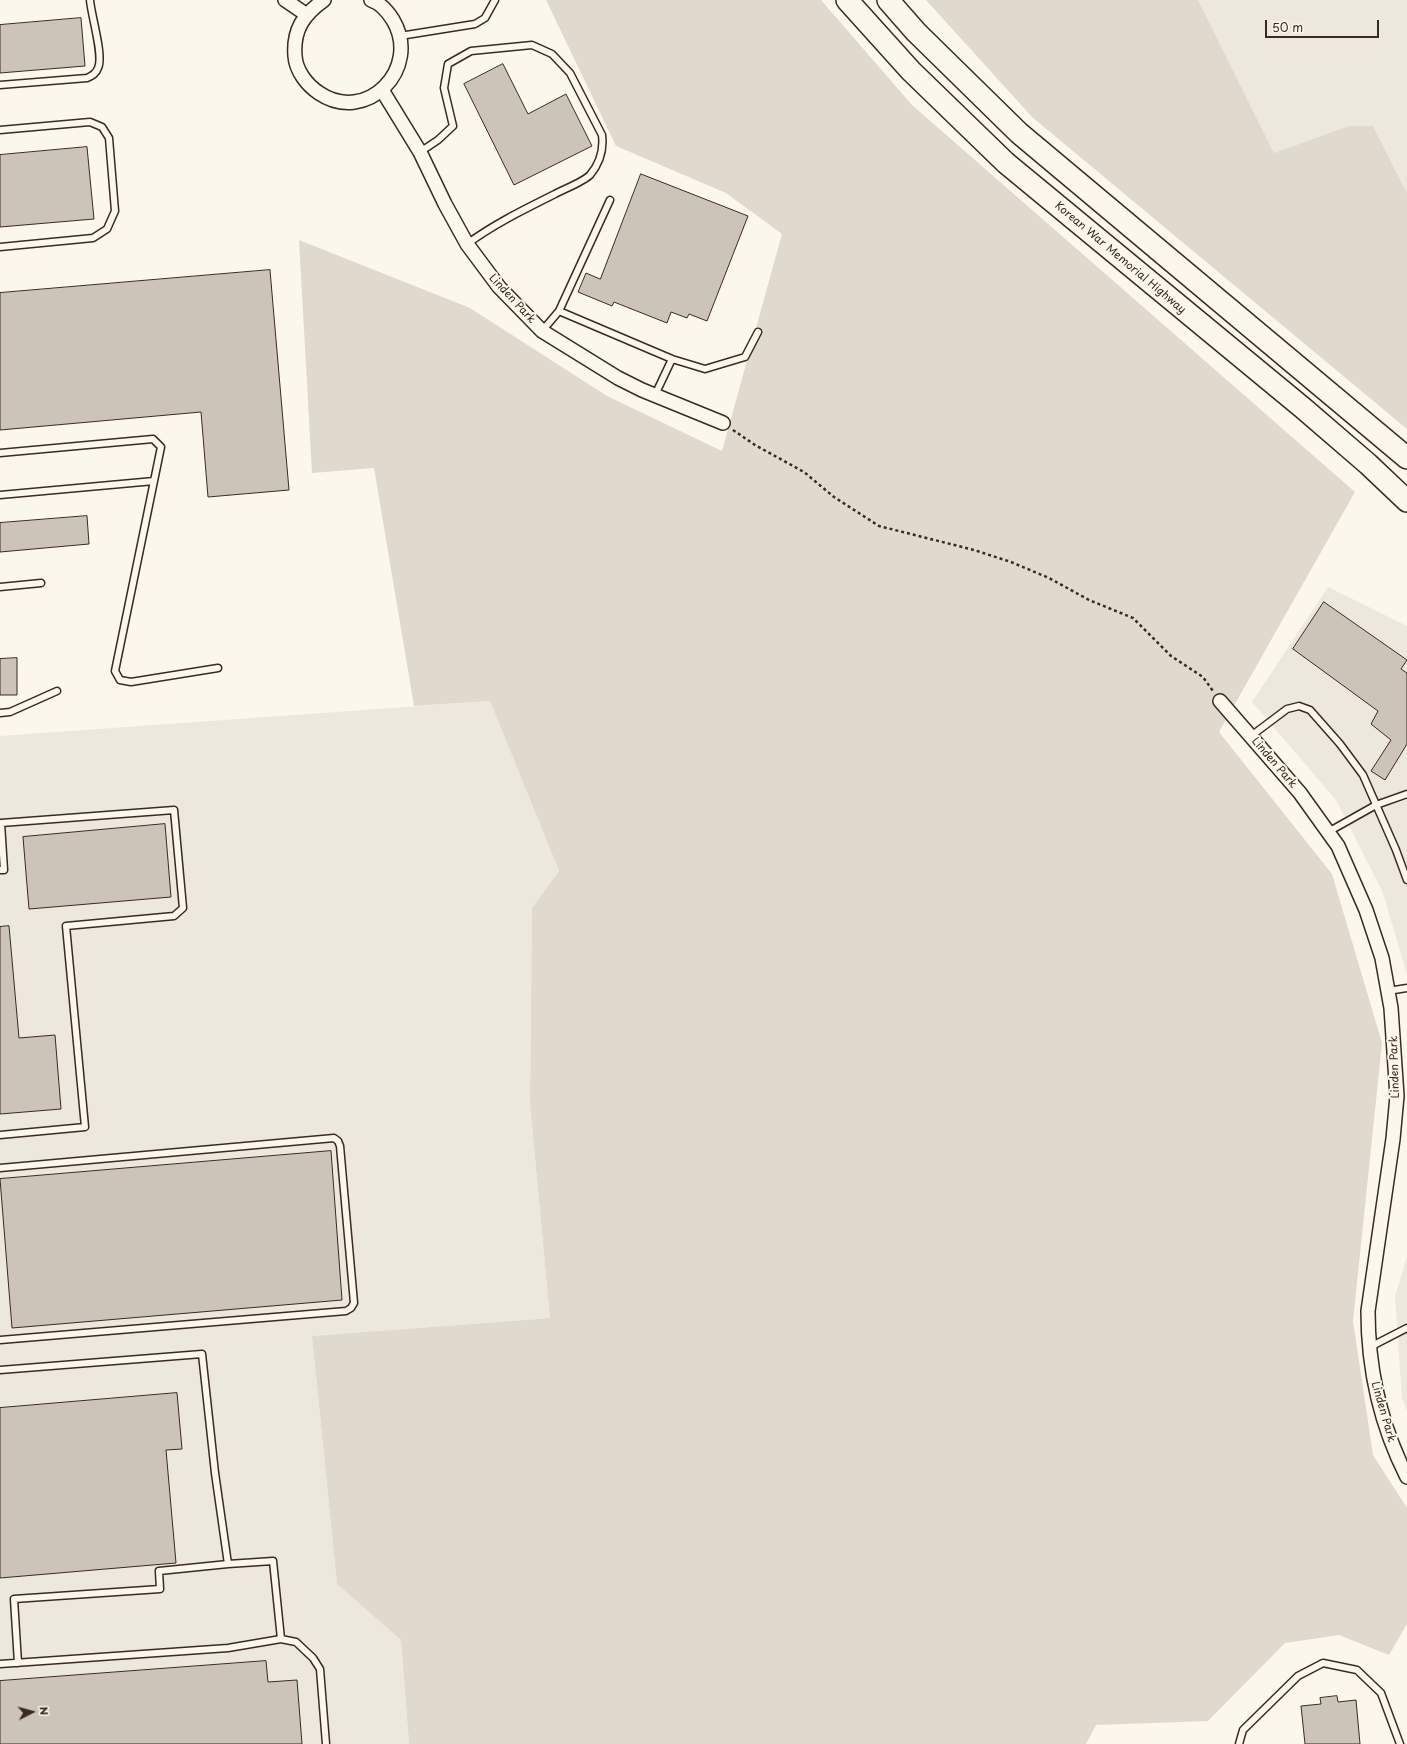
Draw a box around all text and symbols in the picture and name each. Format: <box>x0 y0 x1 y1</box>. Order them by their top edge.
scale bar <box>1267 12 1381 38</box>
text: 50 m <box>1272 18 1303 36</box>
street label: Korean War Memorial Highway <box>1052 199 1188 317</box>
street label: Linden Park <box>486 272 538 326</box>
street label: Linden Park <box>1248 735 1300 791</box>
street label: Linden Park <box>1387 1036 1403 1098</box>
street label: Linden Park <box>1368 1380 1398 1444</box>
north arrow <box>12 1692 52 1732</box>
text: N <box>36 1705 53 1716</box>

